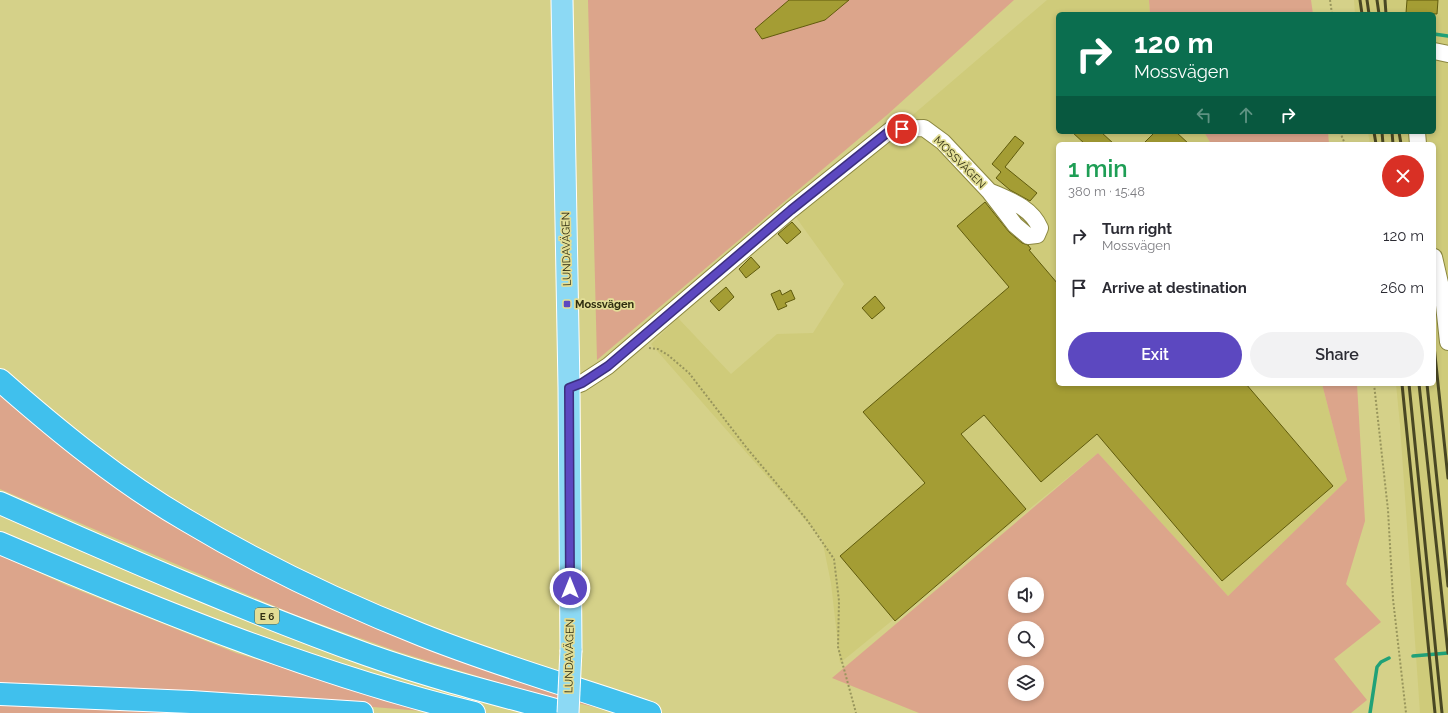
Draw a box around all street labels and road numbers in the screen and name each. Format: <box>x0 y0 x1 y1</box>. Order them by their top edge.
street label: MOSSVÄGEN <box>931 134 988 191</box>
street label: LUNDAVÄGEN <box>559 212 574 286</box>
road number: E 6 <box>255 608 279 624</box>
street label: LUNDAVÄGEN <box>562 619 577 693</box>

